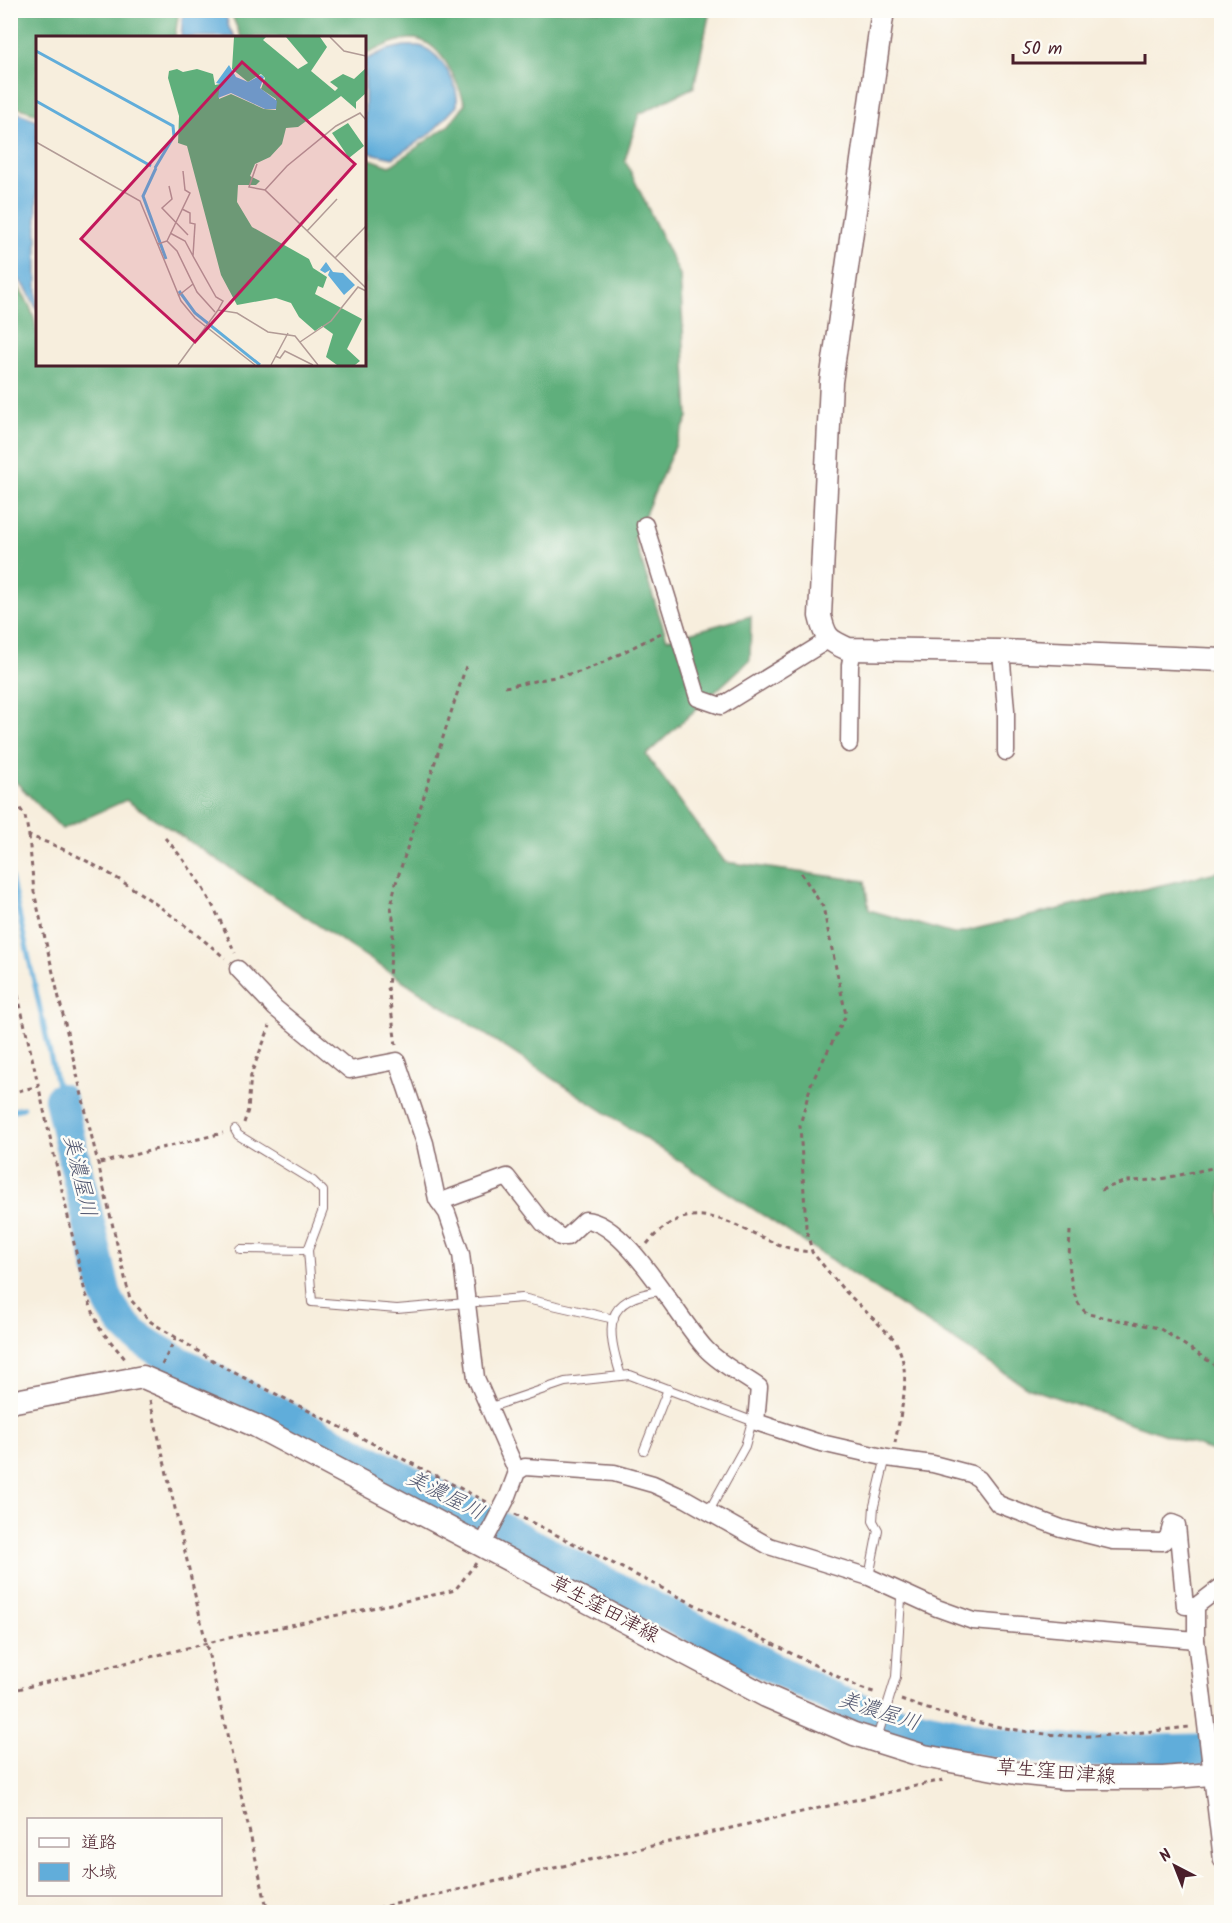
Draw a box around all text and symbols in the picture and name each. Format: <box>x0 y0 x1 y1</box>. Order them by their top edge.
scale bar <box>1013 27 1145 65</box>
text: 50 m <box>1022 35 1062 64</box>
inset map <box>36 36 366 366</box>
water label: 美濃屋川 <box>53 1131 105 1221</box>
water label: 美濃屋川 <box>400 1462 490 1530</box>
street label: 草生窪田津線 <box>544 1568 664 1652</box>
water label: 美濃屋川 <box>834 1683 924 1741</box>
street label: 草生窪田津線 <box>995 1752 1117 1794</box>
legend <box>27 1818 222 1896</box>
text: 道路 <box>81 1829 117 1858</box>
north arrow <box>1145 1836 1205 1896</box>
text: N <box>1154 1843 1178 1869</box>
text: 水域 <box>81 1859 117 1888</box>

